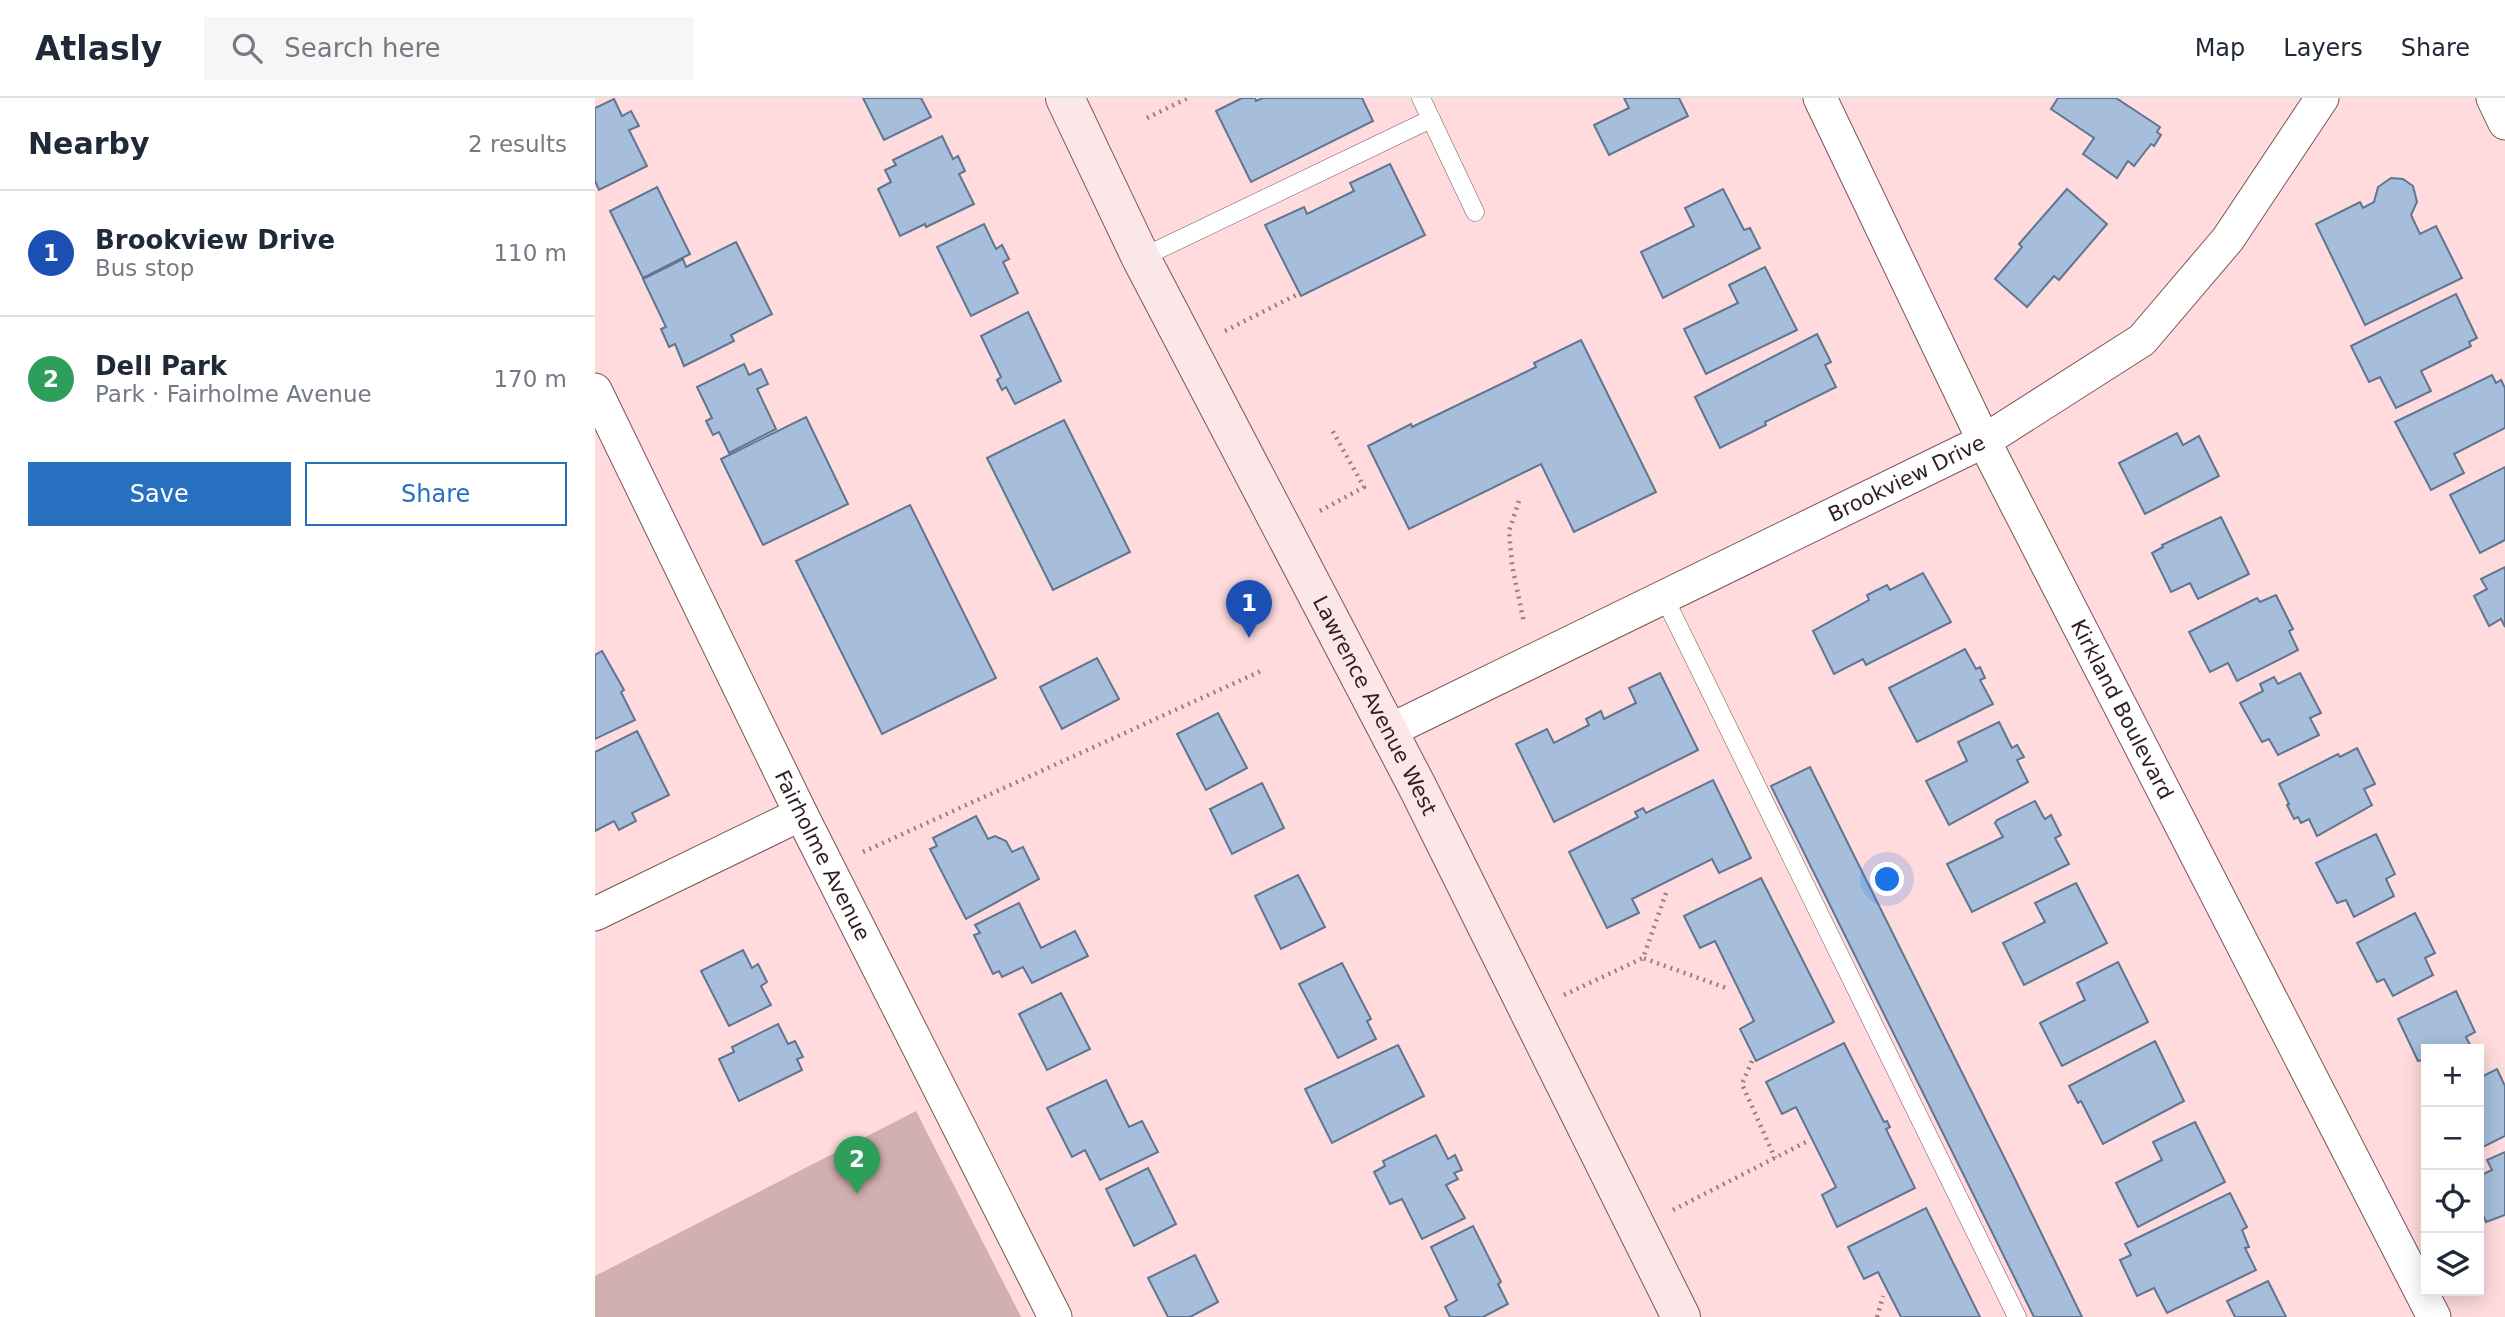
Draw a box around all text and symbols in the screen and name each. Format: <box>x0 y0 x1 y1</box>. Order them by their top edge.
search box <box>204 17 694 80</box>
text: Atlasly <box>35 29 162 68</box>
icon: search <box>228 29 266 67</box>
text: Search here <box>284 33 441 63</box>
text: Map <box>2195 34 2245 62</box>
text: Layers <box>2283 34 2363 62</box>
text: Share <box>2401 34 2470 62</box>
text: Nearby <box>28 126 150 161</box>
text: 2 results <box>468 131 567 157</box>
text: Brookview Drive <box>95 225 335 255</box>
text: 1 <box>43 240 59 266</box>
text: 110 m <box>493 240 567 266</box>
text: Bus stop <box>95 255 194 281</box>
text: Dell Park <box>95 351 227 381</box>
text: 2 <box>43 366 59 392</box>
text: 170 m <box>493 366 567 392</box>
text: Park · Fairholme Avenue <box>95 381 372 407</box>
street label: Brookview Drive <box>1824 430 1989 527</box>
button: Save <box>28 462 291 526</box>
button: Share <box>305 462 567 526</box>
pin: 1 <box>1226 580 1272 638</box>
street label: Lawrence Avenue West <box>1308 592 1442 819</box>
street label: Kirkland Boulevard <box>2066 616 2178 803</box>
street label: Fairholme Avenue <box>770 766 875 945</box>
your location <box>1870 862 1904 896</box>
map controls <box>2421 1044 2484 1296</box>
button: + <box>2421 1044 2484 1107</box>
button: − <box>2421 1107 2484 1170</box>
pin: 2 <box>834 1136 880 1194</box>
button: locate <box>2421 1170 2484 1233</box>
button: layers <box>2421 1233 2484 1296</box>

